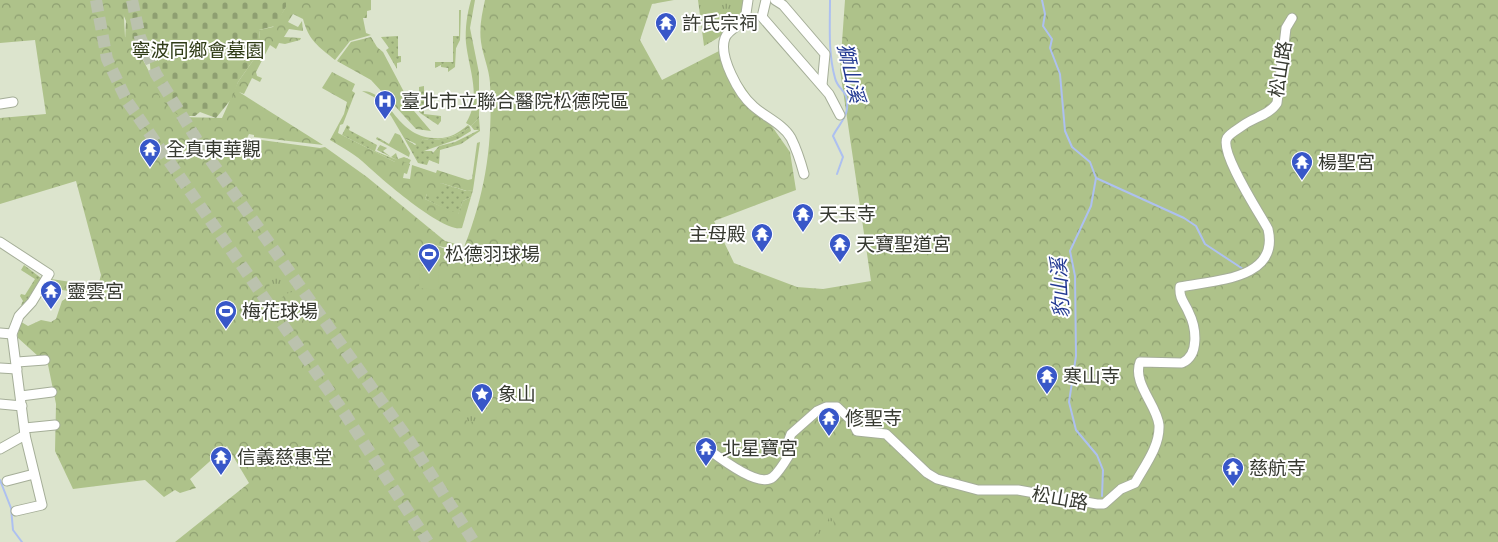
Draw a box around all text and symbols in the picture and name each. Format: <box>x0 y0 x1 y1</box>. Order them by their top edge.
temple icon: 許氏宗祠 <box>654 11 678 42</box>
place label: 許氏宗祠 <box>682 11 758 34</box>
park label: 寧波同鄉會墓園 <box>131 38 265 61</box>
street label: 松山路 <box>1264 39 1295 99</box>
water label: 獅山溪 <box>834 41 871 108</box>
hospital icon: 臺北市立聯合醫院松德院區 <box>373 89 397 120</box>
place label: 臺北市立聯合醫院松德院區 <box>401 89 629 112</box>
temple icon: 全真東華觀 <box>138 137 162 168</box>
place label: 全真東華觀 <box>166 137 261 160</box>
temple icon: 楊聖宮 <box>1290 150 1314 181</box>
place label: 楊聖宮 <box>1318 150 1375 173</box>
temple icon: 天玉寺 <box>791 202 815 233</box>
place label: 天玉寺 <box>819 202 876 225</box>
place label: 主母殿 <box>689 222 746 245</box>
temple icon: 主母殿 <box>750 222 774 253</box>
temple icon: 天寶聖道宮 <box>828 232 852 263</box>
place label: 天寶聖道宮 <box>856 232 951 255</box>
sports icon: 松德羽球場 <box>417 242 441 273</box>
place label: 松德羽球場 <box>445 242 540 265</box>
water label: 豹山溪 <box>1045 254 1073 319</box>
temple icon: 靈雲宮 <box>39 279 63 310</box>
place label: 靈雲宮 <box>67 279 124 302</box>
sports icon: 梅花球場 <box>214 299 238 330</box>
place label: 梅花球場 <box>242 299 318 322</box>
temple icon: 寒山寺 <box>1035 364 1059 395</box>
place label: 寒山寺 <box>1063 364 1120 387</box>
place icon: 象山 <box>470 382 494 413</box>
place label: 象山 <box>498 382 536 405</box>
temple icon: 修聖寺 <box>817 406 841 437</box>
place label: 修聖寺 <box>845 406 902 429</box>
temple icon: 北星寶宮 <box>694 436 718 467</box>
place label: 北星寶宮 <box>722 436 798 459</box>
temple icon: 信義慈惠堂 <box>209 445 233 476</box>
place label: 信義慈惠堂 <box>237 445 332 468</box>
temple icon: 慈航寺 <box>1221 456 1245 487</box>
place label: 慈航寺 <box>1249 456 1306 479</box>
street label: 松山路 <box>1030 481 1090 514</box>

